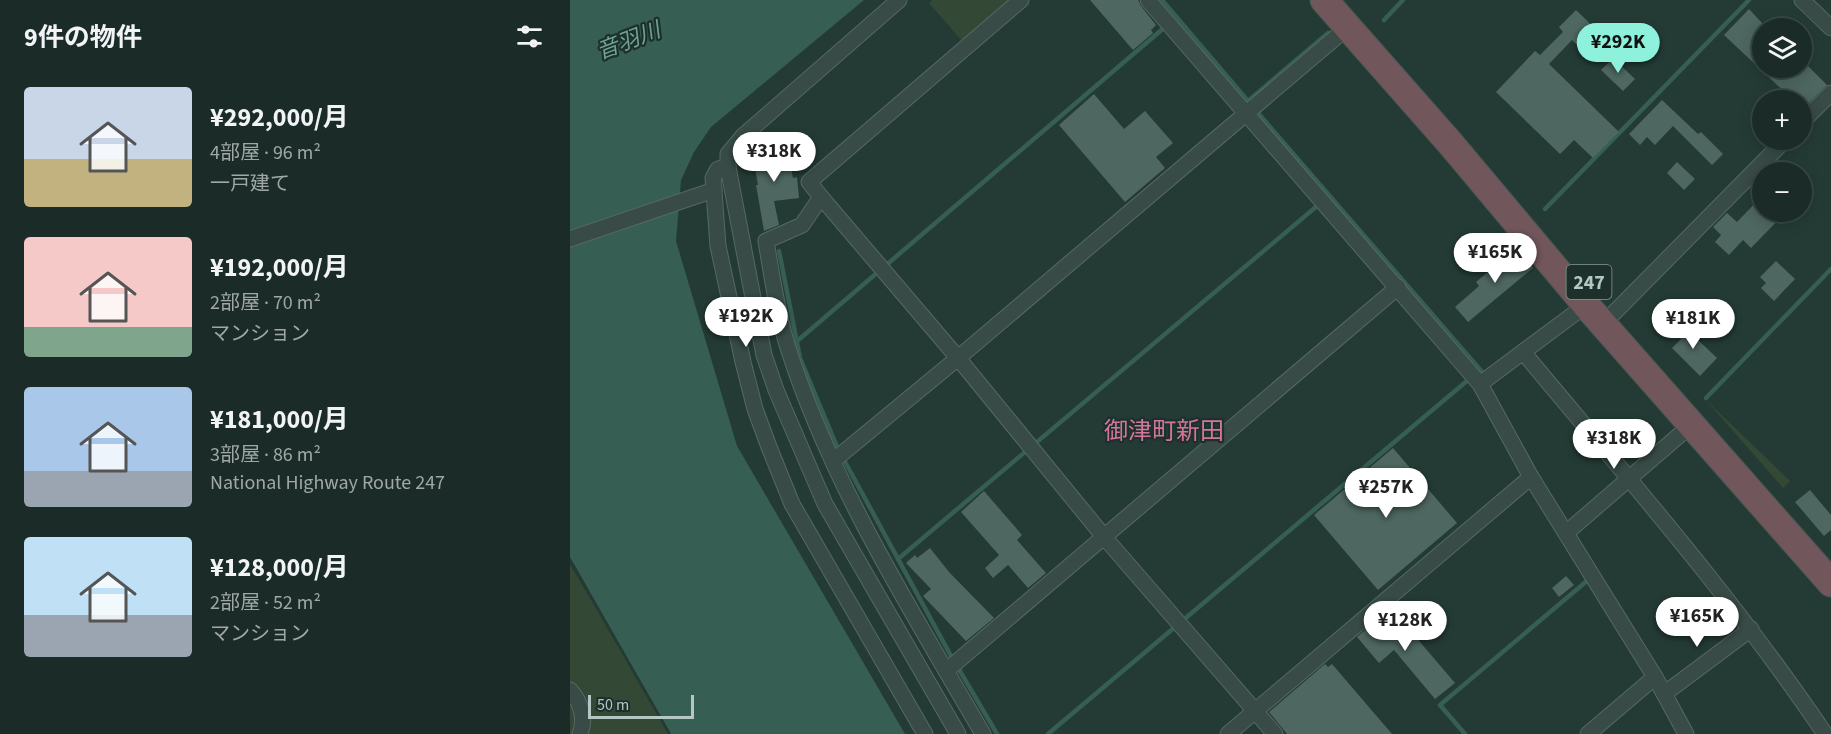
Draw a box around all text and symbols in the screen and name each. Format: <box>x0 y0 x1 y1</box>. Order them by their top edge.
water label: 音羽川 <box>592 13 667 68</box>
map controls <box>1752 18 1812 222</box>
button: layers <box>1752 18 1812 78</box>
text: 9件の物件 <box>24 19 142 56</box>
icon: filters <box>513 20 546 53</box>
pin: ¥292K <box>1576 23 1660 74</box>
text: ¥292K <box>1591 28 1645 56</box>
button: + <box>1752 90 1812 150</box>
text: ¥292,000/月 <box>210 99 349 136</box>
icon: home <box>72 111 144 183</box>
pin: ¥318K <box>732 132 816 183</box>
text: ¥318K <box>747 137 801 165</box>
text: 4部屋 · 96 m² <box>210 139 321 167</box>
button: − <box>1752 162 1812 222</box>
text: 一戸建て <box>210 170 290 198</box>
pin: ¥165K <box>1453 233 1537 284</box>
text: ¥165K <box>1468 238 1522 266</box>
text: ¥192,000/月 <box>210 249 349 286</box>
icon: home <box>72 261 144 333</box>
road number: 247 <box>1566 265 1612 299</box>
text: 2部屋 · 70 m² <box>210 289 321 317</box>
pin: ¥192K <box>704 297 788 348</box>
pin: ¥181K <box>1651 299 1735 350</box>
text: ¥192K <box>719 302 773 330</box>
text: ¥181K <box>1666 304 1720 332</box>
text: マンション <box>210 320 310 348</box>
text: ¥181,000/月 <box>210 401 349 438</box>
icon: home <box>72 411 144 483</box>
district label: 御津町新田 <box>1104 414 1224 449</box>
pin: ¥318K <box>1572 419 1656 470</box>
text: ¥318K <box>1587 424 1641 452</box>
text: 3部屋 · 86 m² <box>210 441 321 469</box>
pin: ¥257K <box>1344 468 1428 519</box>
text: National Highway Route 247 <box>210 469 445 497</box>
text: ¥257K <box>1359 473 1413 501</box>
text: ¥128,000/月 <box>210 549 349 586</box>
icon: home <box>72 561 144 633</box>
text: 2部屋 · 52 m² <box>210 589 321 617</box>
pin: ¥165K <box>1655 597 1739 648</box>
pin: ¥128K <box>1363 601 1447 652</box>
text: ¥165K <box>1670 602 1724 630</box>
text: ¥128K <box>1378 606 1432 634</box>
text: マンション <box>210 620 310 648</box>
scale bar <box>588 692 694 720</box>
text: 50 m <box>597 694 629 716</box>

